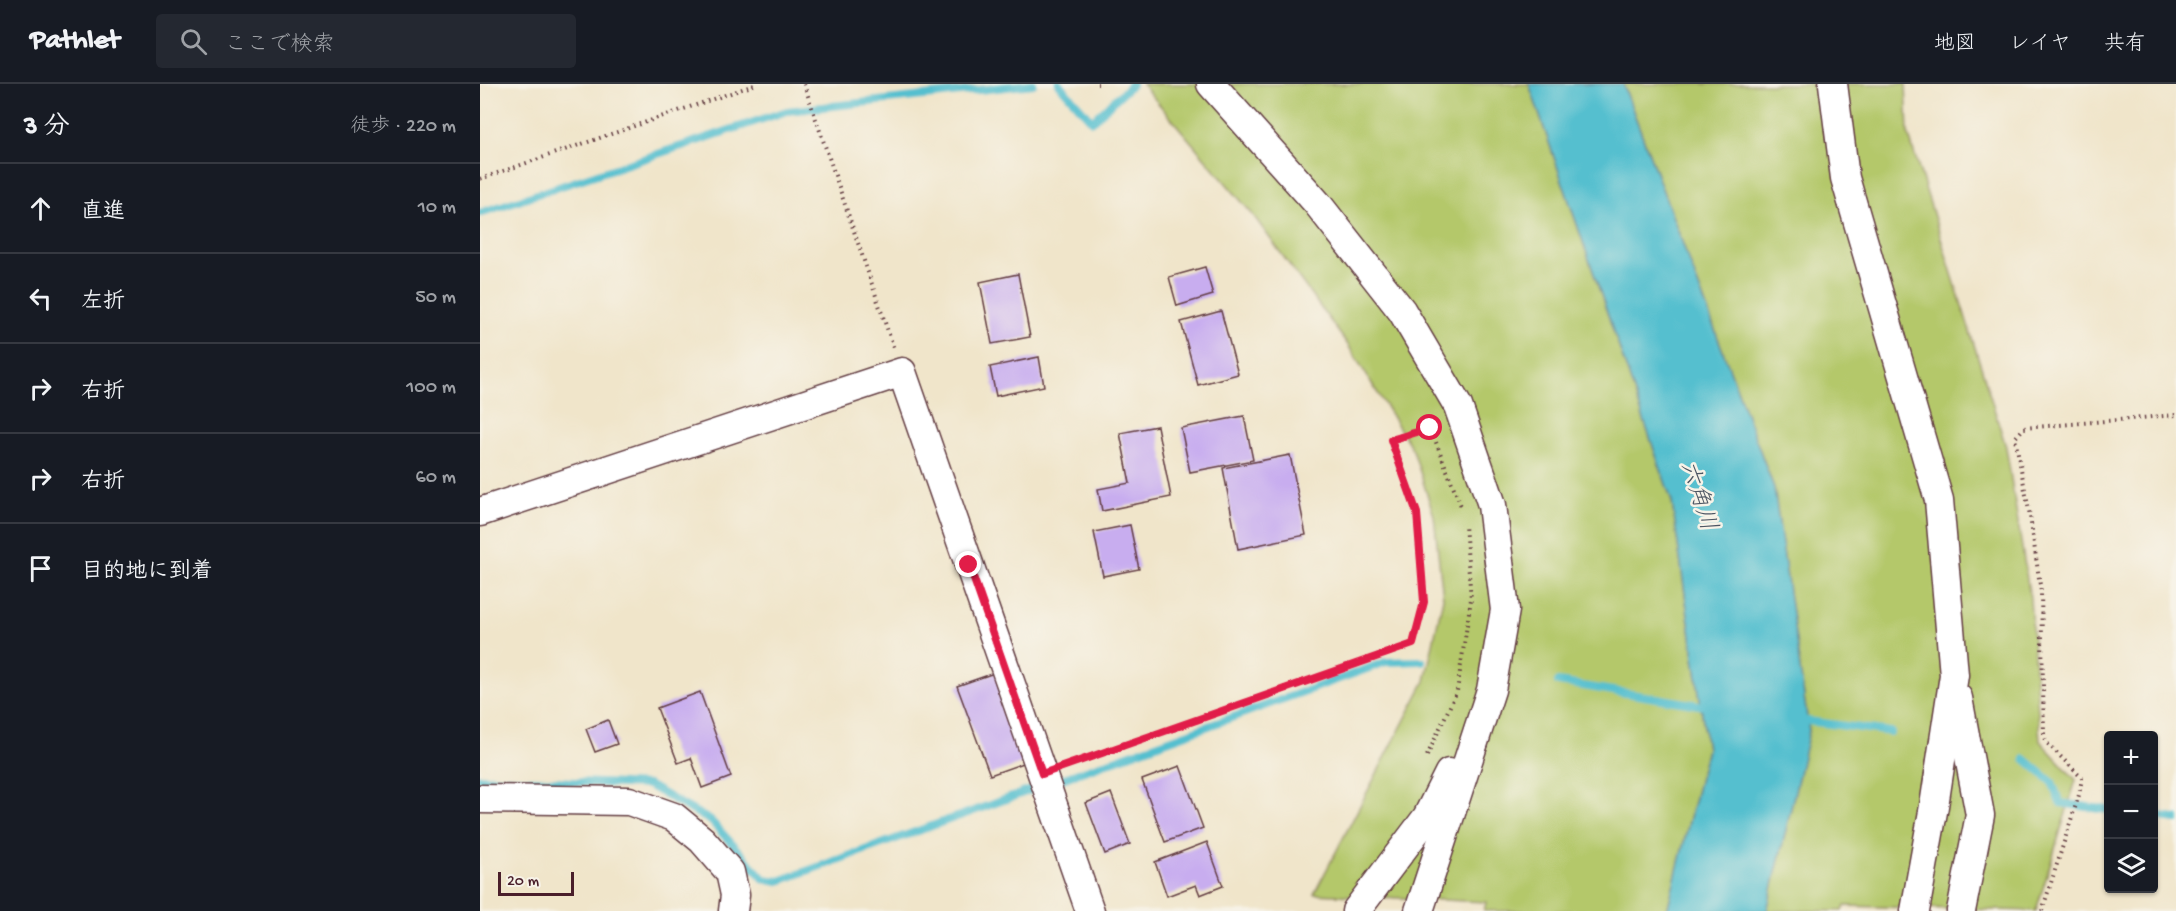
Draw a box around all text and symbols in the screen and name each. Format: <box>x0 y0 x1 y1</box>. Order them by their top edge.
search box <box>156 14 576 68</box>
text: Pathlet <box>30 25 120 58</box>
icon: search <box>177 25 210 58</box>
text: ここで検索 <box>225 33 335 59</box>
text: 地図 <box>1934 33 1976 58</box>
text: レイヤ <box>2009 33 2071 58</box>
text: 共有 <box>2104 33 2146 58</box>
text: 3 分 <box>24 113 70 144</box>
text: 徒歩 · 220 m <box>350 116 456 139</box>
icon: ahead <box>24 192 57 225</box>
text: 10 m <box>418 197 456 220</box>
text: 直進 <box>81 200 125 226</box>
icon: left <box>24 282 57 315</box>
text: 50 m <box>415 287 456 310</box>
text: 左折 <box>81 290 125 316</box>
icon: right <box>24 372 57 405</box>
text: 100 m <box>406 377 456 400</box>
text: 右折 <box>81 380 125 406</box>
route start <box>1416 414 1442 440</box>
water label: 六角川 <box>1672 457 1723 535</box>
icon: right <box>24 462 57 495</box>
text: 60 m <box>416 467 456 490</box>
text: 右折 <box>81 470 125 496</box>
route end <box>955 551 981 577</box>
icon: arrive <box>24 552 57 585</box>
text: 目的地に到着 <box>81 560 213 586</box>
map controls <box>2104 731 2158 893</box>
button: + <box>2104 731 2158 785</box>
button: − <box>2104 785 2158 839</box>
button: layers <box>2104 839 2158 893</box>
scale bar <box>498 869 574 896</box>
text: 20 m <box>507 873 539 892</box>

